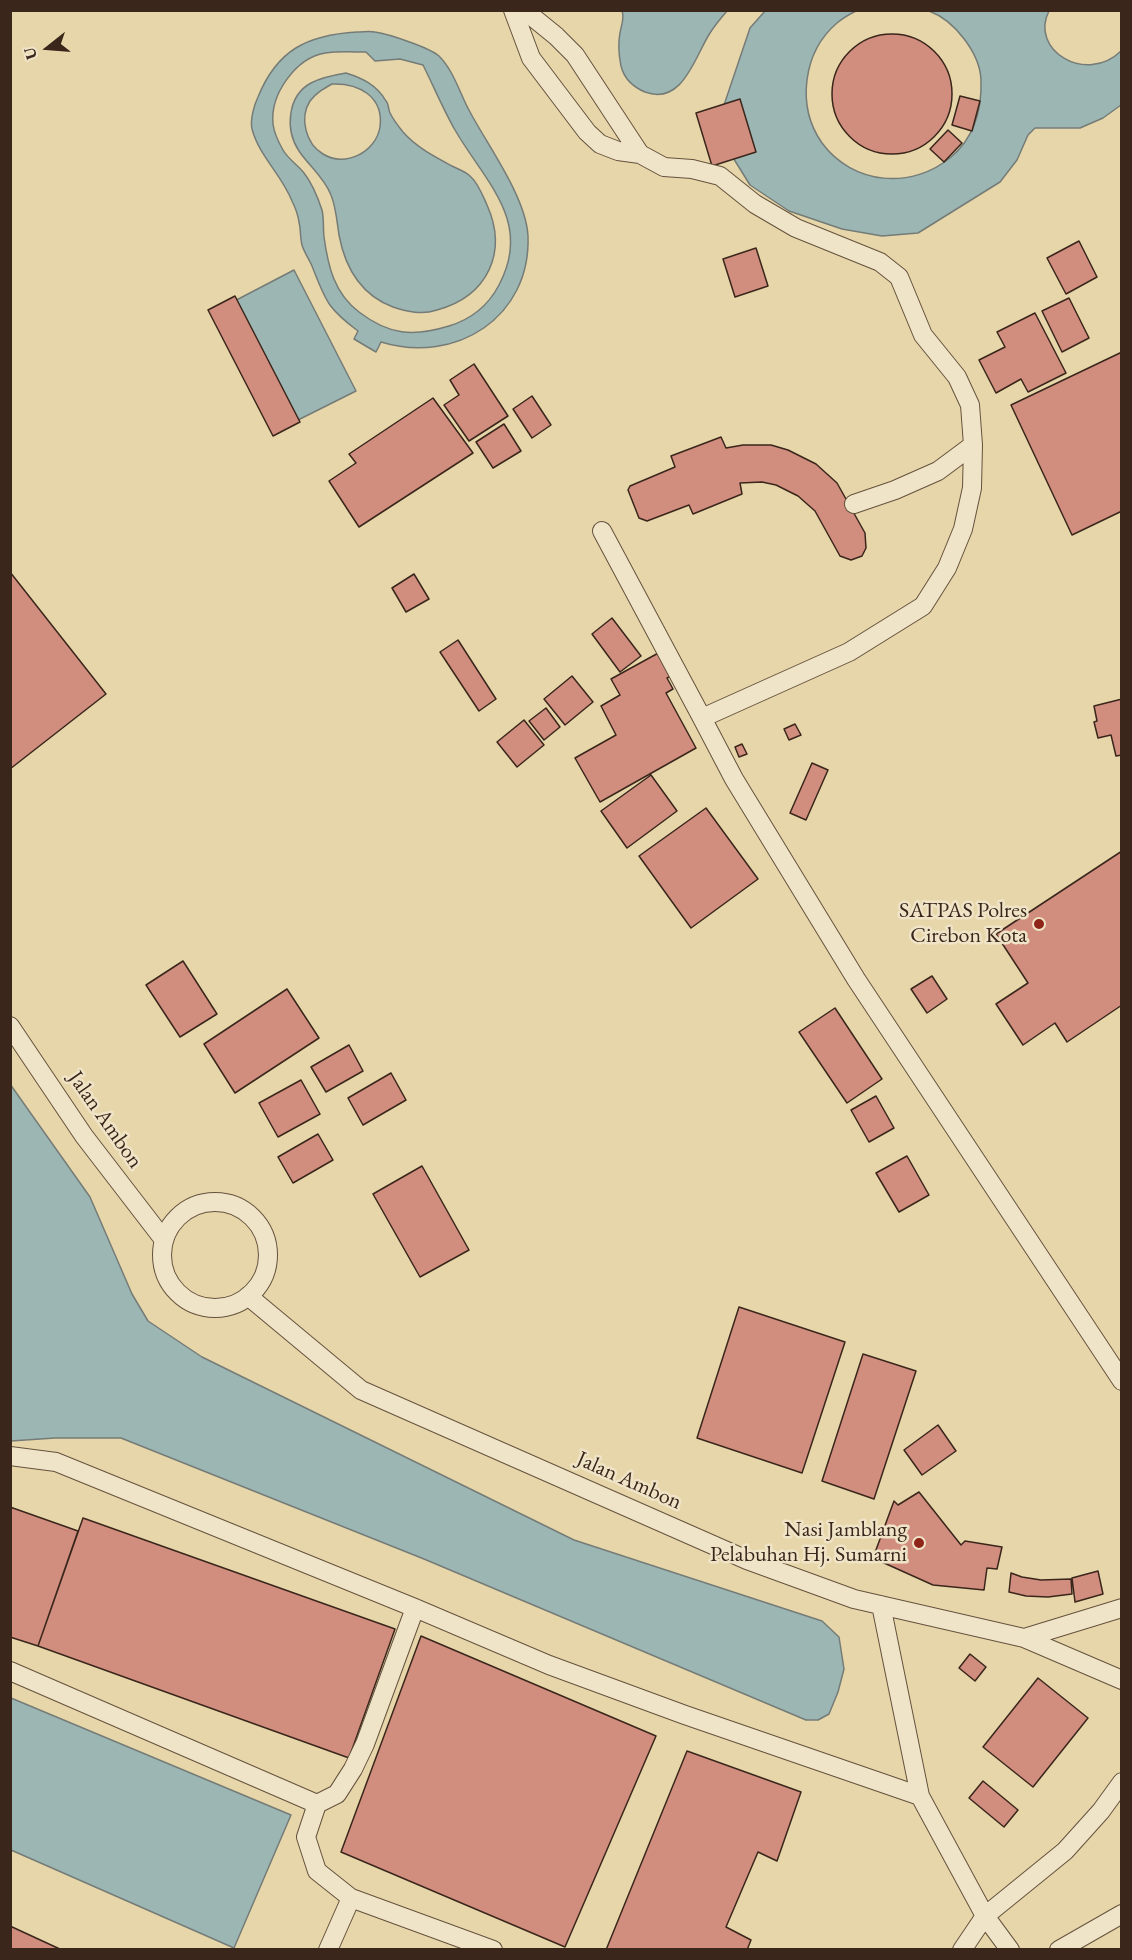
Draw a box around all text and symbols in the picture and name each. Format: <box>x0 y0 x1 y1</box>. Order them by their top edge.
north arrow <box>18 18 78 78</box>
text: U <box>19 45 42 62</box>
place label: SATPAS Polres Cirebon Kota <box>899 898 1027 950</box>
marker: SATPAS Polres Cirebon Kota <box>1032 917 1046 931</box>
street label: Jalan Ambon <box>62 1066 148 1174</box>
street label: Jalan Ambon <box>572 1446 686 1516</box>
place label: Nasi Jamblang Pelabuhan Hj. Sumarni <box>710 1517 907 1568</box>
marker: Nasi Jamblang Pelabuhan Hj. Sumarni <box>912 1536 926 1550</box>

